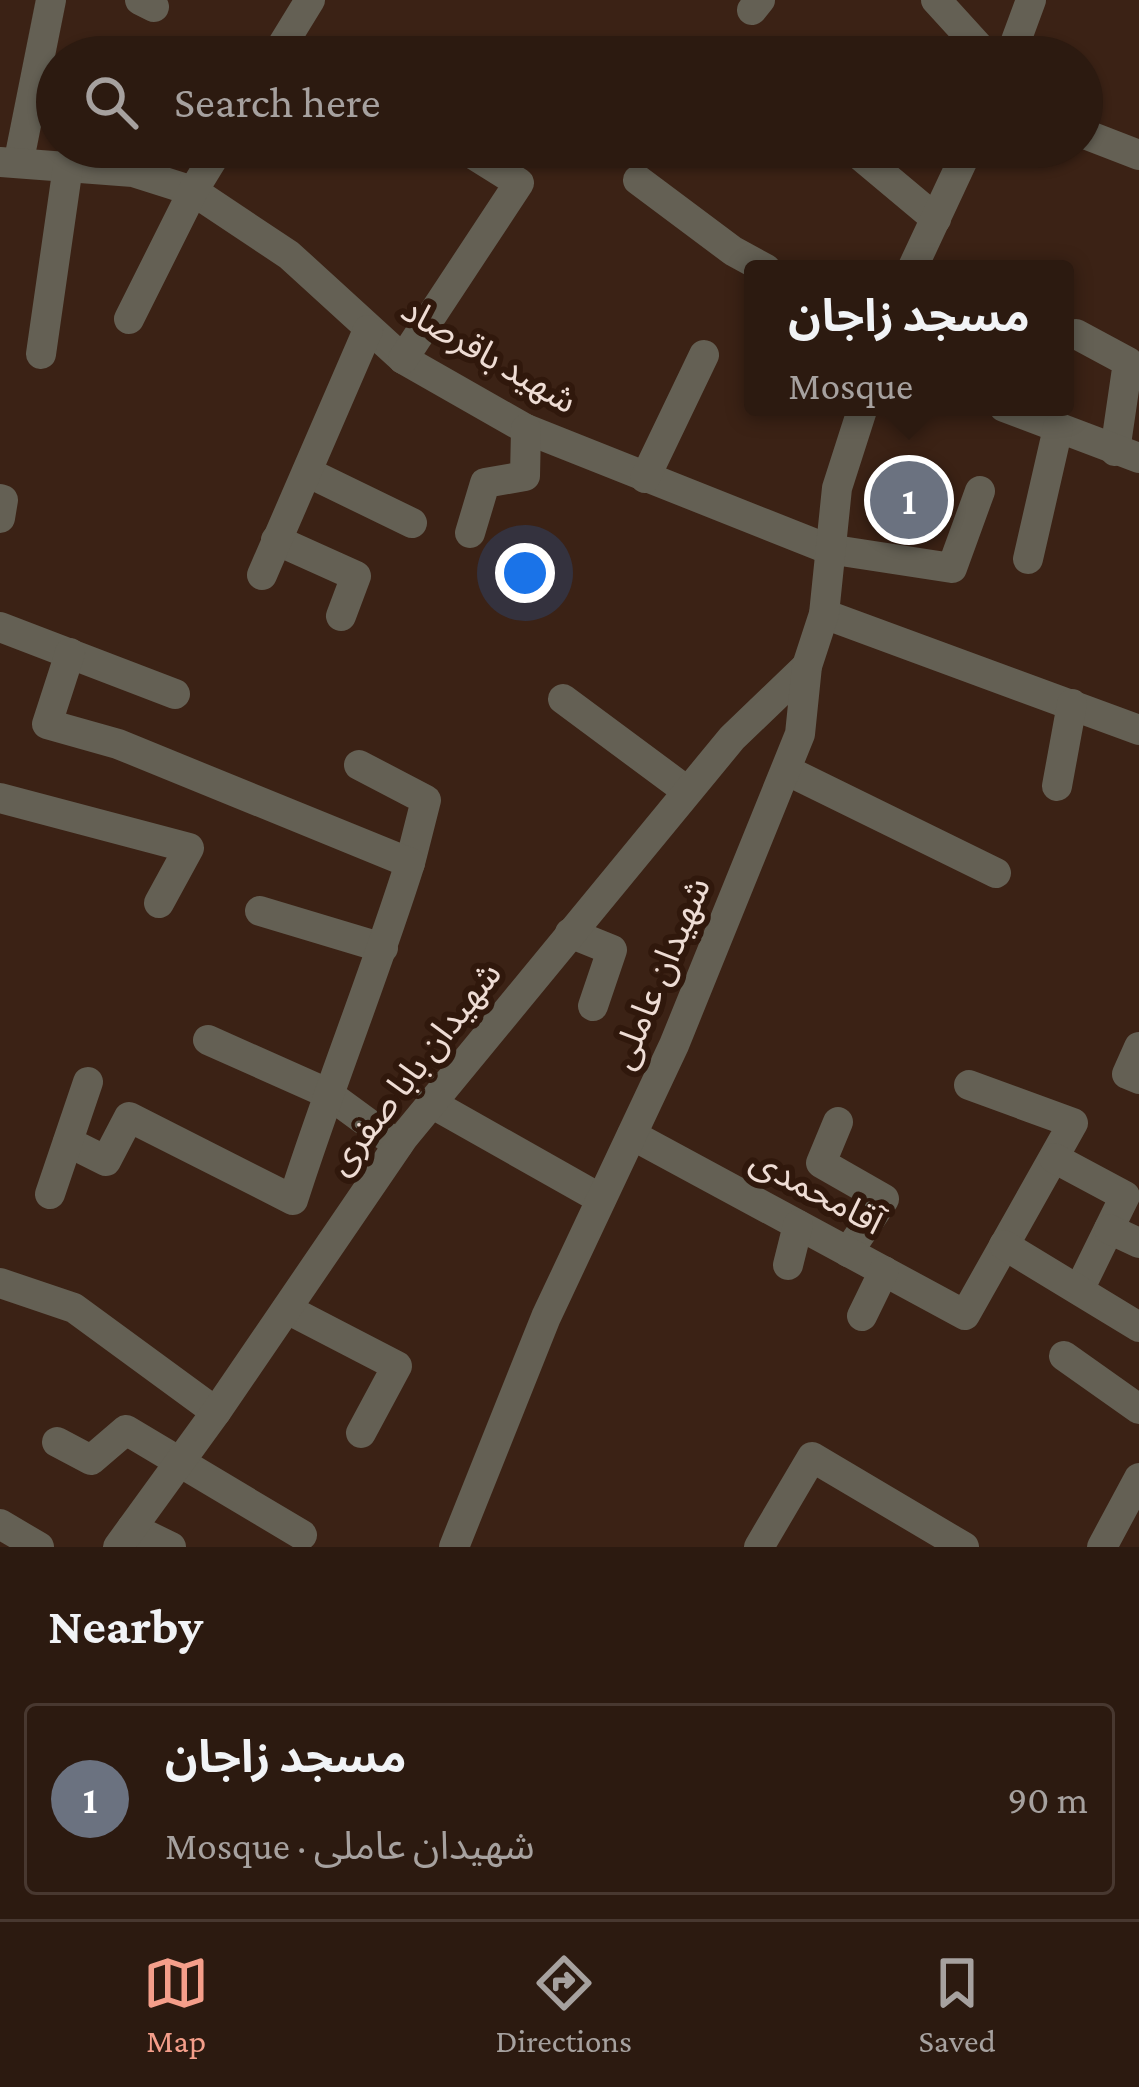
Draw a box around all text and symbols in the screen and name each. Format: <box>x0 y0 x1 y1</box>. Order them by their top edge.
search box <box>36 36 1103 168</box>
icon: search <box>78 69 144 135</box>
text: Search here <box>174 77 381 127</box>
popup <box>744 260 1074 416</box>
street label: شهید باقرصاد <box>394 289 584 422</box>
text: مسجد زاجان <box>788 291 1030 341</box>
text: Mosque <box>788 364 913 407</box>
pin: 1 <box>870 455 948 545</box>
your location <box>495 543 555 603</box>
street label: شهیدان عاملی <box>602 871 718 1075</box>
street label: شهیدان بابا صفری <box>319 954 510 1183</box>
street label: آقامحمدی <box>744 1139 891 1243</box>
text: Nearby <box>48 1597 203 1654</box>
text: مسجد زاجان <box>165 1732 406 1782</box>
text: 1 <box>83 1778 97 1821</box>
text: 90 m <box>1007 1778 1088 1821</box>
text: Mosque · شهیدان عاملی <box>165 1824 535 1867</box>
tab: Map <box>143 1950 209 2059</box>
tab: Directions <box>496 1950 632 2059</box>
tab: Saved <box>918 1950 996 2059</box>

